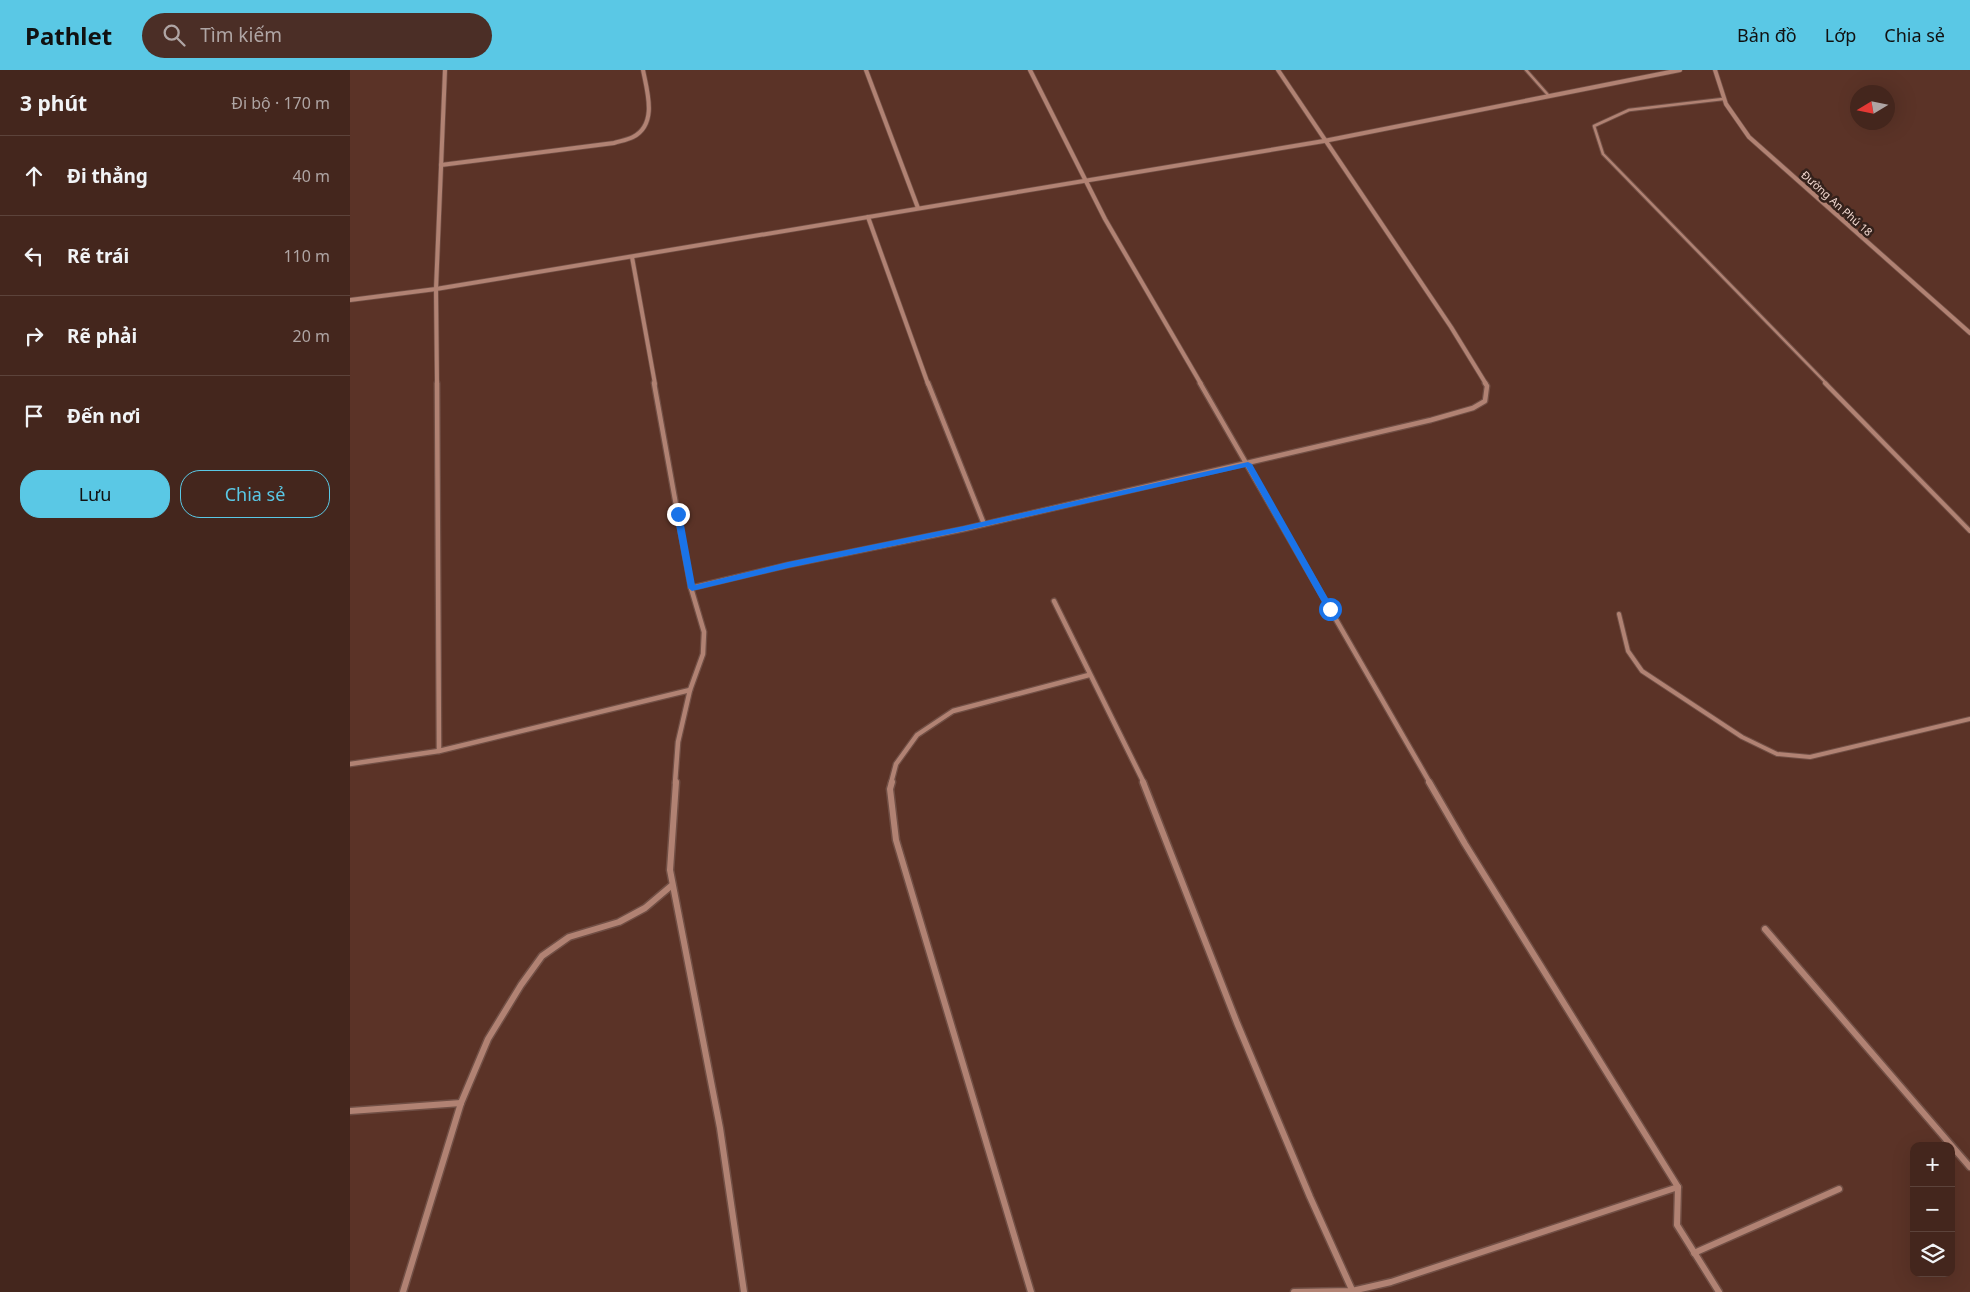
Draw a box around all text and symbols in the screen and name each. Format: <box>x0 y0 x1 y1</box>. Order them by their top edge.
search box <box>142 13 492 58</box>
text: Pathlet <box>25 19 112 52</box>
icon: search <box>160 21 188 49</box>
text: Tìm kiếm <box>200 22 282 48</box>
text: Bản đồ <box>1737 23 1797 47</box>
text: Lớp <box>1825 23 1856 47</box>
text: Chia sẻ <box>1884 23 1945 47</box>
north arrow <box>1850 85 1895 130</box>
text: 3 phút <box>20 89 87 117</box>
text: Đi bộ · 170 m <box>231 92 330 114</box>
icon: ahead <box>20 162 48 190</box>
text: Đi thẳng <box>67 163 148 189</box>
text: 40 m <box>293 165 330 187</box>
street label: Đường An Phú 18 <box>1798 167 1876 239</box>
icon: left <box>20 242 48 270</box>
text: Rẽ trái <box>67 243 129 269</box>
text: 110 m <box>283 245 330 267</box>
icon: right <box>20 322 48 350</box>
text: Rẽ phải <box>67 323 137 349</box>
text: 20 m <box>293 325 330 347</box>
icon: arrive <box>20 402 48 430</box>
text: Đến nơi <box>67 403 141 429</box>
button: Lưu <box>20 470 170 518</box>
button: Chia sẻ <box>180 470 330 518</box>
route end <box>667 503 690 526</box>
route start <box>1319 598 1342 621</box>
map controls <box>1910 1142 1955 1277</box>
button: + <box>1910 1142 1955 1187</box>
button: − <box>1910 1187 1955 1232</box>
button: layers <box>1910 1232 1955 1277</box>

